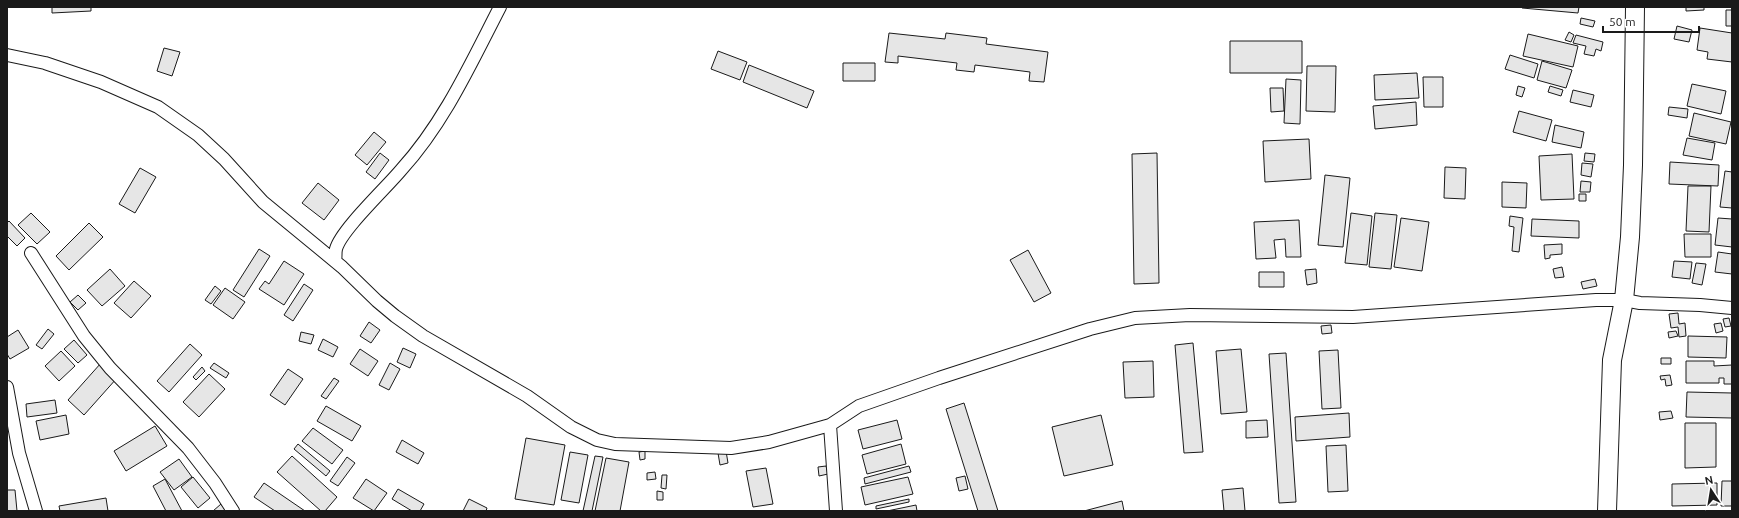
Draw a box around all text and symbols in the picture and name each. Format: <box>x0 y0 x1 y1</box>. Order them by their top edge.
scale bar <box>1603 8 1699 34</box>
text: 50 m <box>1609 15 1636 28</box>
north arrow <box>1691 470 1731 510</box>
text: N <box>1704 473 1714 487</box>

